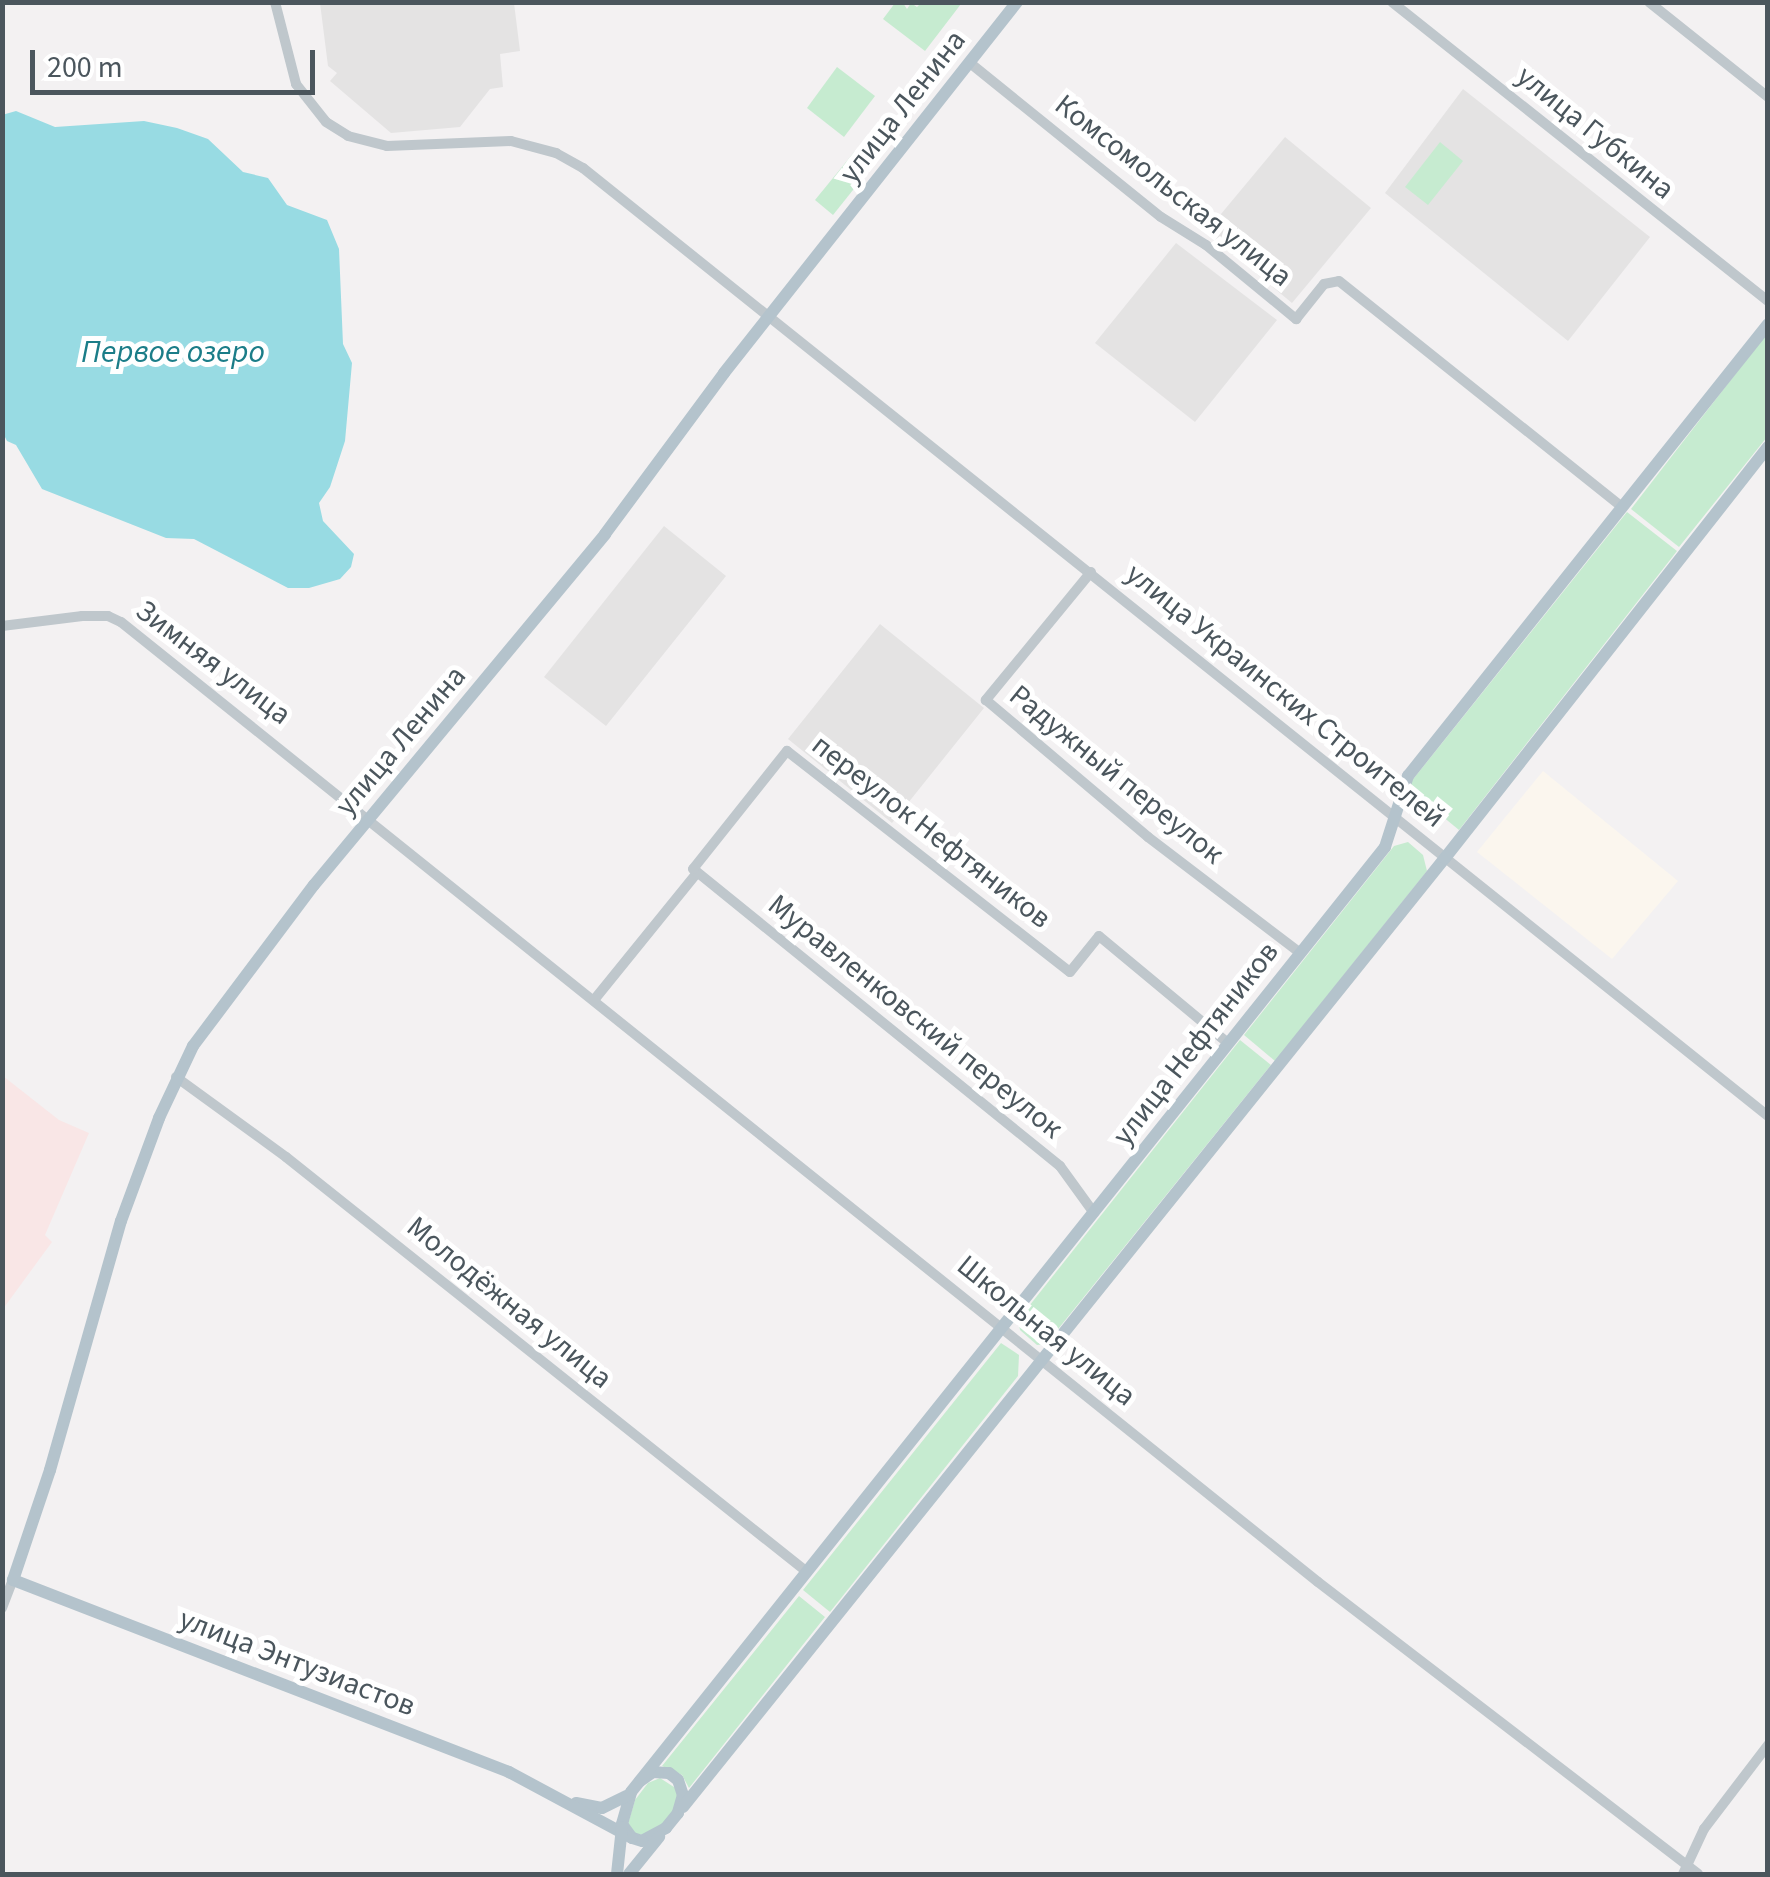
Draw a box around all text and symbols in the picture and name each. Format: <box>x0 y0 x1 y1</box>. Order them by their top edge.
street label: улица Ленина <box>832 23 974 191</box>
scale bar <box>35 30 320 92</box>
text: 200 m <box>47 46 123 89</box>
street label: улица Губкина <box>1509 58 1681 208</box>
street label: Комсомольская улица <box>1047 87 1299 295</box>
water label: Первое озеро <box>81 333 265 371</box>
street label: улица Украинских Строителей <box>1118 556 1452 836</box>
street label: Зимняя улица <box>128 593 298 733</box>
street label: улица Ленина <box>328 659 474 823</box>
street label: Радужный переулок <box>1002 678 1230 872</box>
street label: переулок Нефтяников <box>804 727 1058 937</box>
street label: Муравленковский переулок <box>761 887 1069 1147</box>
street label: улица Нефтяников <box>1105 935 1287 1153</box>
street label: Молодёжная улица <box>399 1209 619 1397</box>
street label: Школьная улица <box>949 1248 1143 1414</box>
street label: улица Энтузиастов <box>174 1601 420 1725</box>

